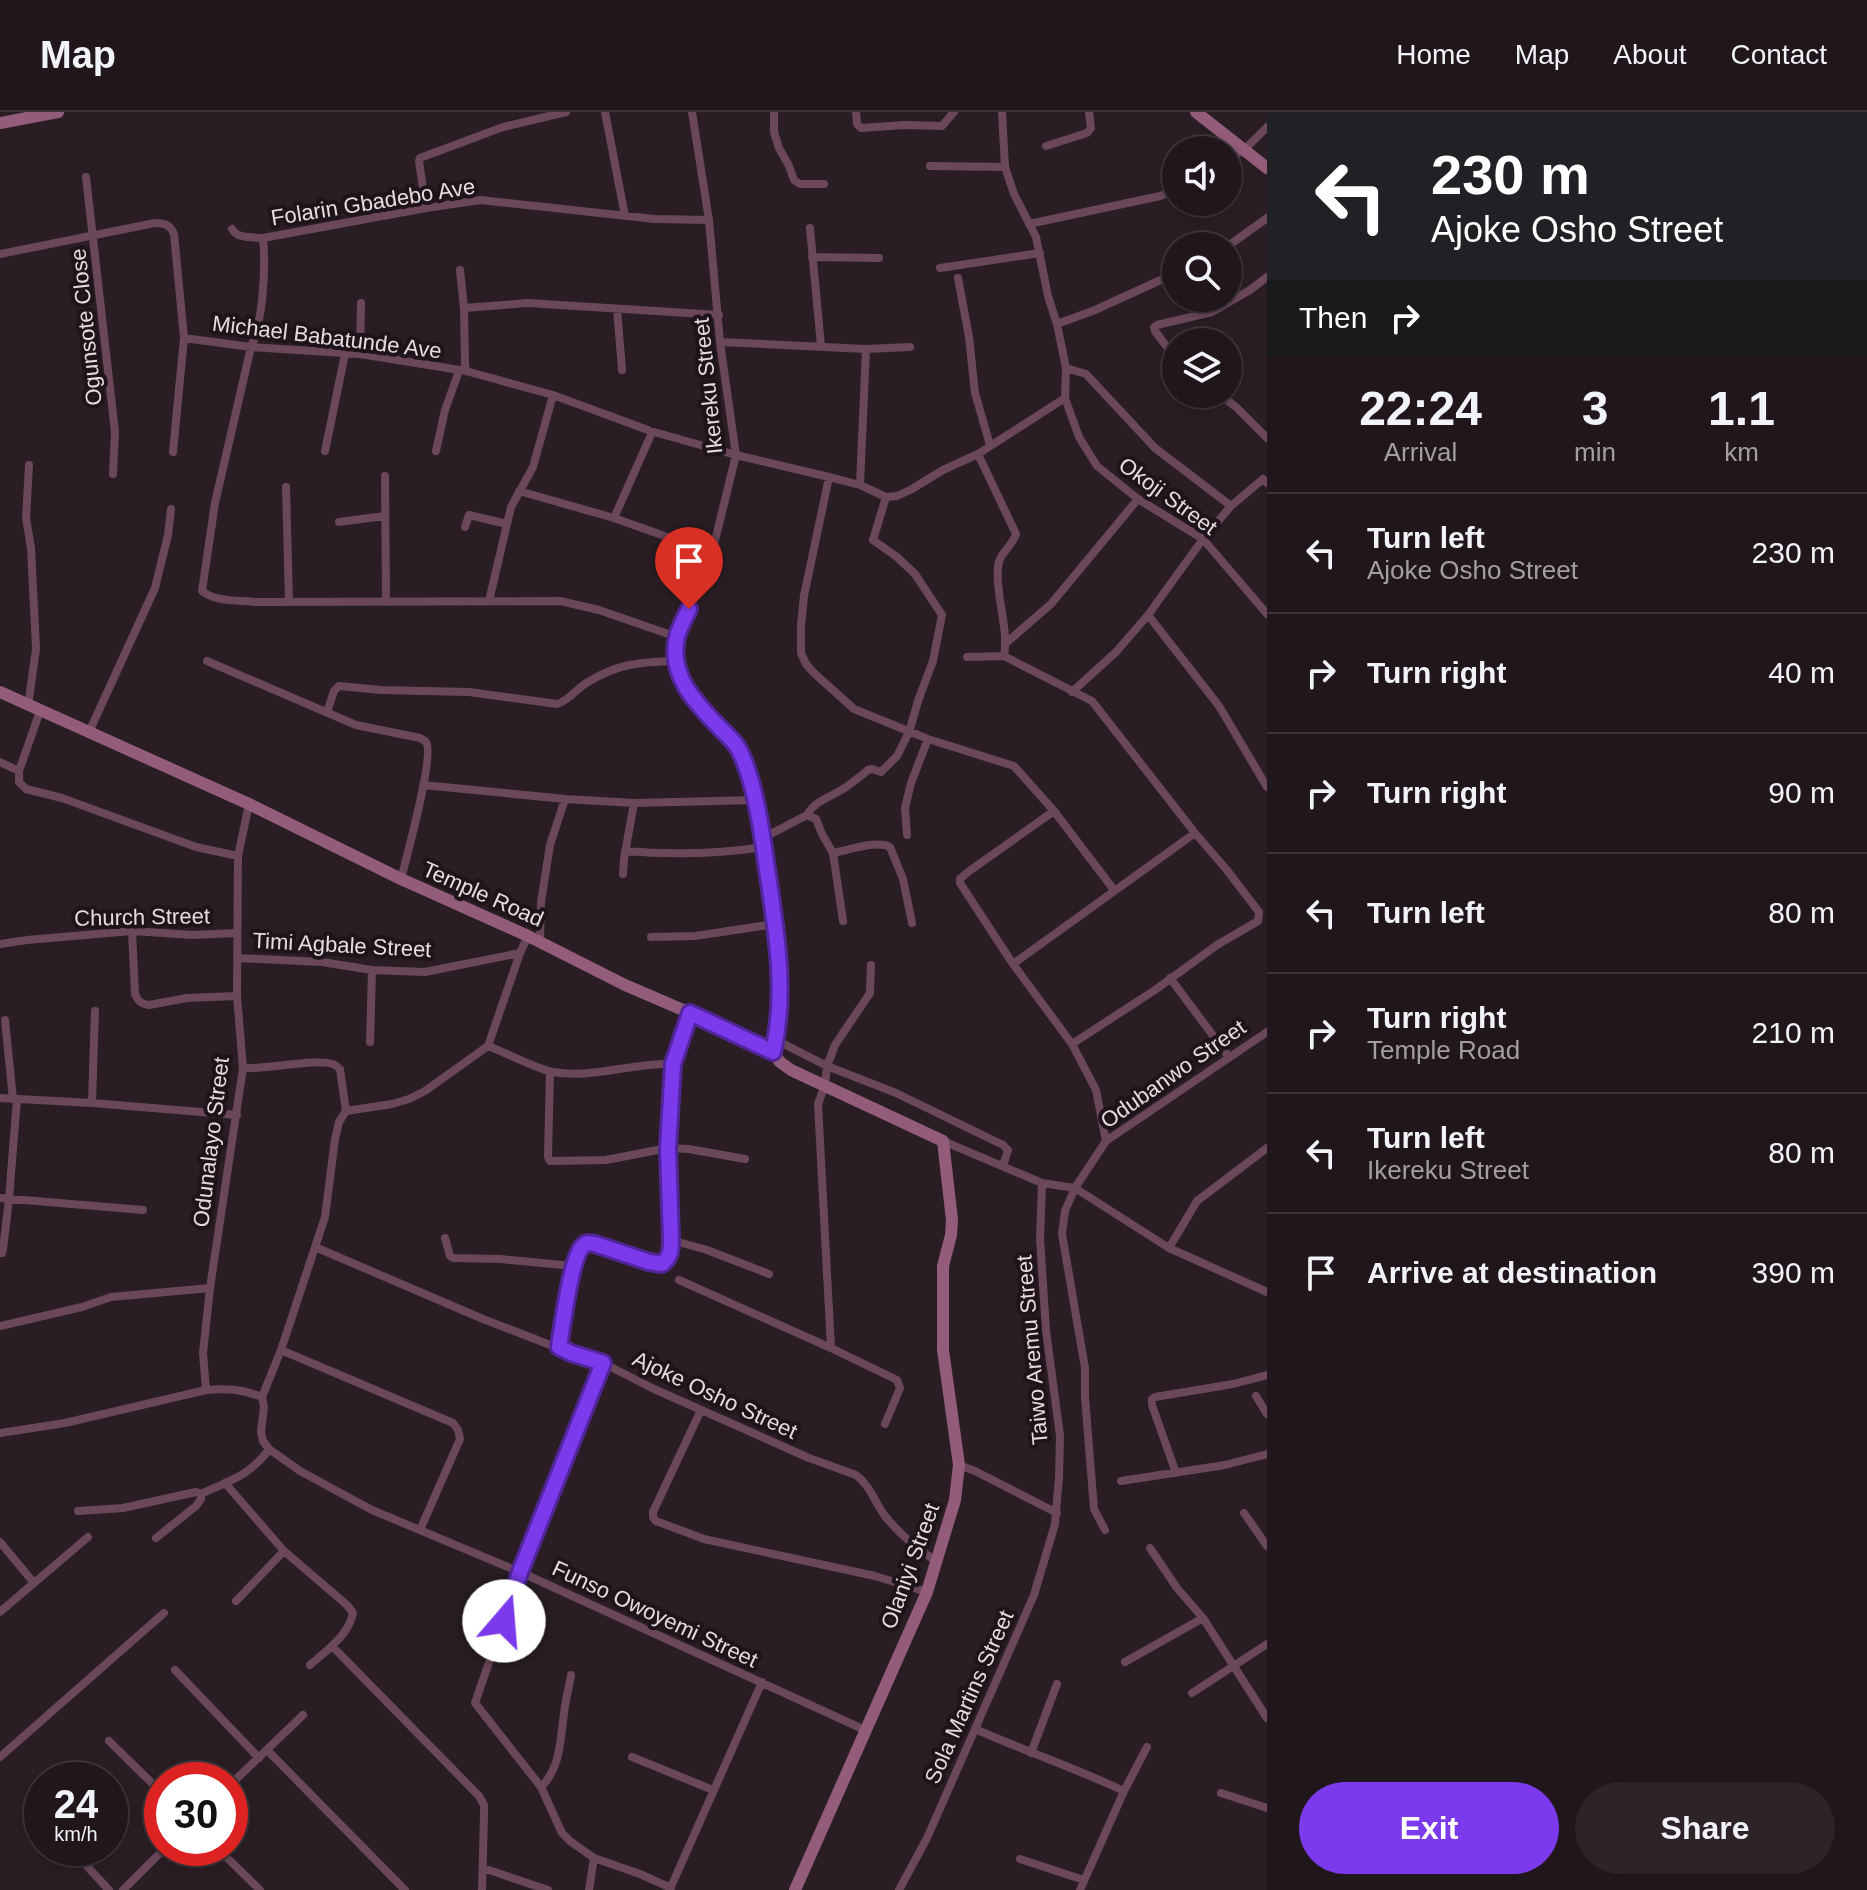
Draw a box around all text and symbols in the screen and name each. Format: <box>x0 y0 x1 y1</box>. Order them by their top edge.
text: Map <box>40 34 116 76</box>
text: Home <box>1396 39 1471 70</box>
text: Map <box>1515 39 1569 70</box>
text: About <box>1613 39 1687 70</box>
text: Contact <box>1731 39 1827 70</box>
map controls <box>1162 136 1242 408</box>
button: sound <box>1162 136 1242 216</box>
text: 230 m <box>1431 143 1590 206</box>
icon: left <box>1299 144 1403 248</box>
street label: Folarin Gbadebo Ave <box>269 174 477 230</box>
text: Ajoke Osho Street <box>1431 209 1723 250</box>
button: search <box>1162 232 1242 312</box>
street label: Ogunsote Close <box>65 247 107 407</box>
icon: right <box>1383 296 1427 340</box>
text: Then <box>1299 301 1367 334</box>
street label: Michael Babatunde Ave <box>211 311 443 363</box>
street label: Ikereku Street <box>688 317 728 455</box>
button: layers <box>1162 328 1242 408</box>
text: 22:24 <box>1359 382 1482 435</box>
text: 3 <box>1582 382 1608 435</box>
text: 1.1 <box>1708 382 1775 435</box>
text: Arrival <box>1384 437 1457 467</box>
text: min <box>1574 437 1616 467</box>
text: km <box>1724 437 1759 467</box>
street label: Okoji Street <box>1114 452 1222 540</box>
text: Turn left <box>1367 521 1485 554</box>
pin <box>655 527 723 609</box>
icon: left <box>1299 531 1343 575</box>
text: 230 m <box>1752 536 1835 569</box>
icon: arrive <box>667 539 711 583</box>
text: Ajoke Osho Street <box>1367 555 1578 585</box>
icon: right <box>1299 651 1343 695</box>
text: Turn right <box>1367 656 1506 689</box>
text: 40 m <box>1768 656 1835 689</box>
icon: right <box>1299 771 1343 815</box>
text: Turn right <box>1367 776 1506 809</box>
text: 90 m <box>1768 776 1835 809</box>
street label: Temple Road <box>419 856 547 932</box>
icon: left <box>1299 891 1343 935</box>
text: Turn left <box>1367 896 1485 929</box>
text: 80 m <box>1768 896 1835 929</box>
street label: Church Street <box>74 903 210 931</box>
street label: Timi Agbale Street <box>252 928 432 962</box>
text: Turn right <box>1367 1001 1506 1034</box>
icon: right <box>1299 1011 1343 1055</box>
street label: Odubanwo Street <box>1096 1015 1250 1133</box>
text: 210 m <box>1752 1016 1835 1049</box>
text: Temple Road <box>1367 1035 1520 1065</box>
street label: Odunalayo Street <box>188 1055 234 1229</box>
text: Turn left <box>1367 1121 1485 1154</box>
icon: left <box>1299 1131 1343 1175</box>
text: 80 m <box>1768 1136 1835 1169</box>
text: Ikereku Street <box>1367 1155 1529 1185</box>
icon: arrive <box>1299 1251 1343 1295</box>
street label: Taiwo Aremu Street <box>1011 1254 1053 1446</box>
text: Arrive at destination <box>1367 1256 1657 1289</box>
text: 390 m <box>1752 1256 1835 1289</box>
street label: Ajoke Osho Street <box>629 1346 801 1444</box>
street label: Olaniyi Street <box>876 1500 944 1632</box>
street label: Funso Owoyemi Street <box>548 1555 762 1673</box>
position arrow <box>462 1579 546 1663</box>
street label: Sola Martins Street <box>920 1606 1018 1788</box>
speed limit sign: 30 <box>144 1762 248 1866</box>
text: 24 <box>54 1782 98 1826</box>
button: Exit <box>1299 1782 1559 1874</box>
button: Share <box>1575 1782 1835 1874</box>
text: km/h <box>54 1823 98 1845</box>

